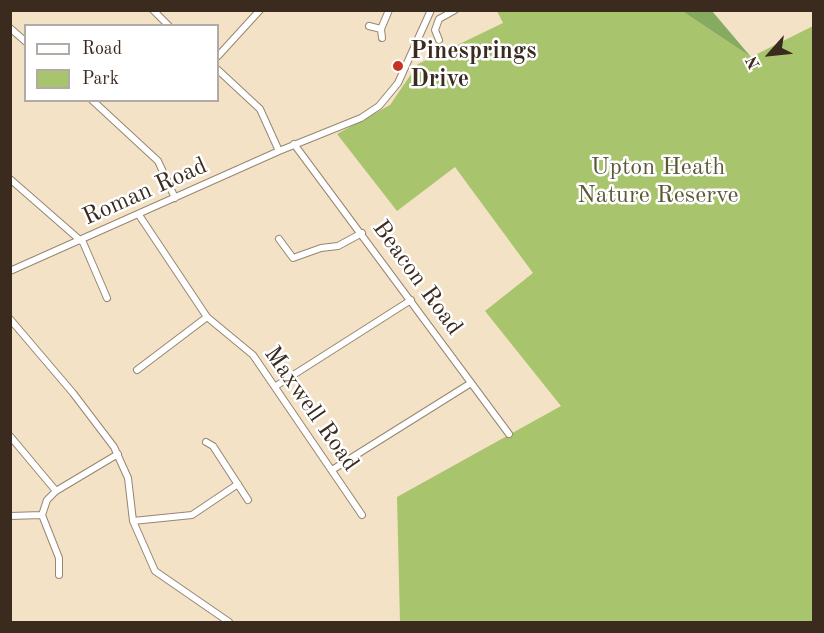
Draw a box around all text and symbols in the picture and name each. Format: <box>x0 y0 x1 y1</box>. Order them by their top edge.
legend <box>24 24 219 102</box>
north arrow <box>740 24 800 84</box>
place label: Pinesprings Drive <box>410 38 536 94</box>
text: Road <box>82 40 122 58</box>
text: N <box>744 53 764 71</box>
marker: Pinesprings Drive <box>391 59 405 73</box>
text: Park <box>82 70 119 88</box>
street label: Roman Road <box>78 152 212 232</box>
park label: Upton Heath Nature Reserve <box>577 154 739 210</box>
street label: Beacon Road <box>366 215 468 341</box>
street label: Maxwell Road <box>257 341 365 477</box>

